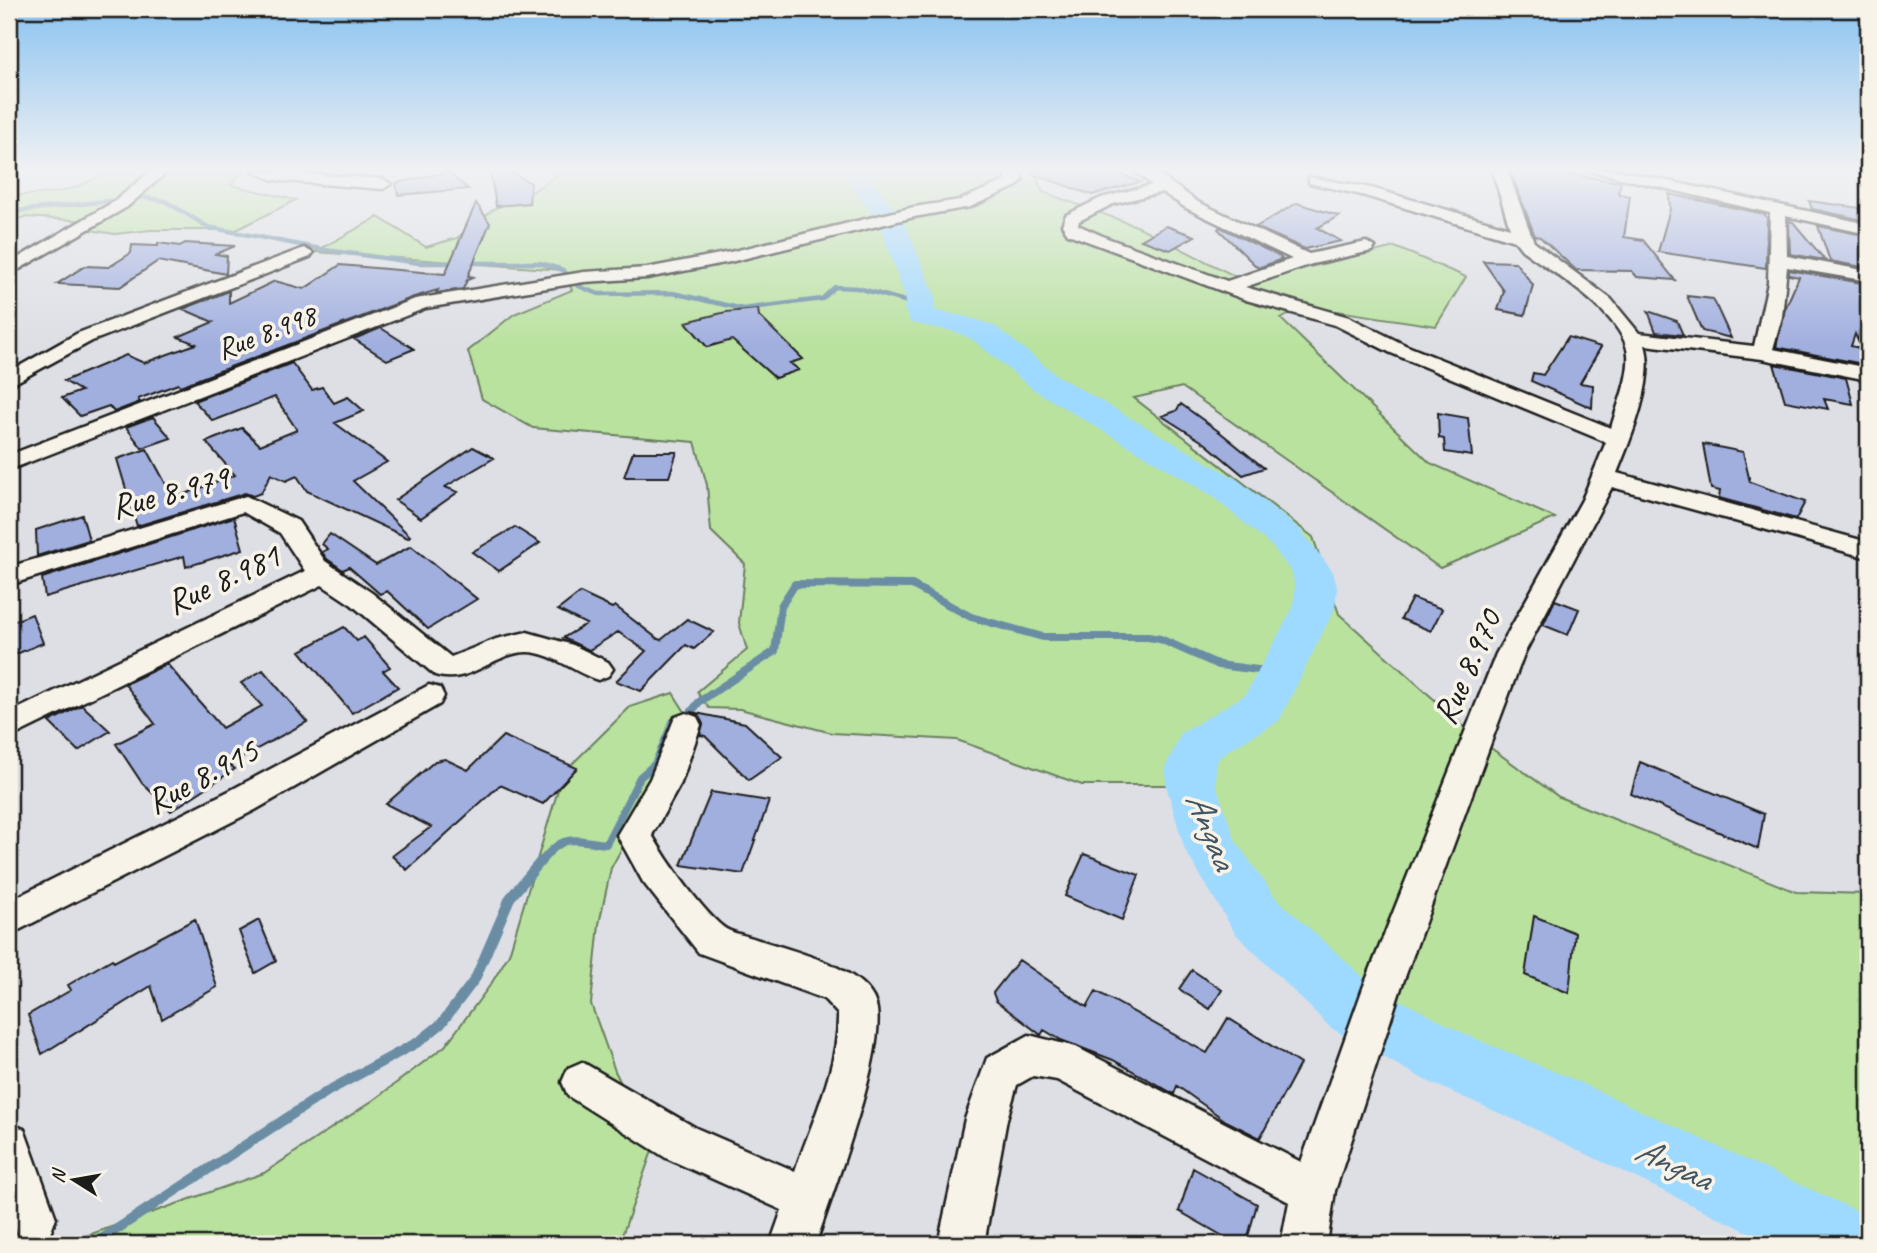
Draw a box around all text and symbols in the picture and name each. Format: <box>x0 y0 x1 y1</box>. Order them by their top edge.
street label: Rue 8.998 <box>211 295 323 368</box>
street label: Rue 8.979 <box>106 454 237 529</box>
street label: Rue 8.981 <box>159 532 289 625</box>
street label: Rue 8.970 <box>1422 601 1513 731</box>
street label: Rue 8.915 <box>138 727 268 824</box>
water label: Angaa <box>1175 785 1250 878</box>
water label: Angaa <box>1628 1125 1723 1202</box>
north arrow <box>38 1144 108 1214</box>
text: N <box>45 1166 72 1185</box>

